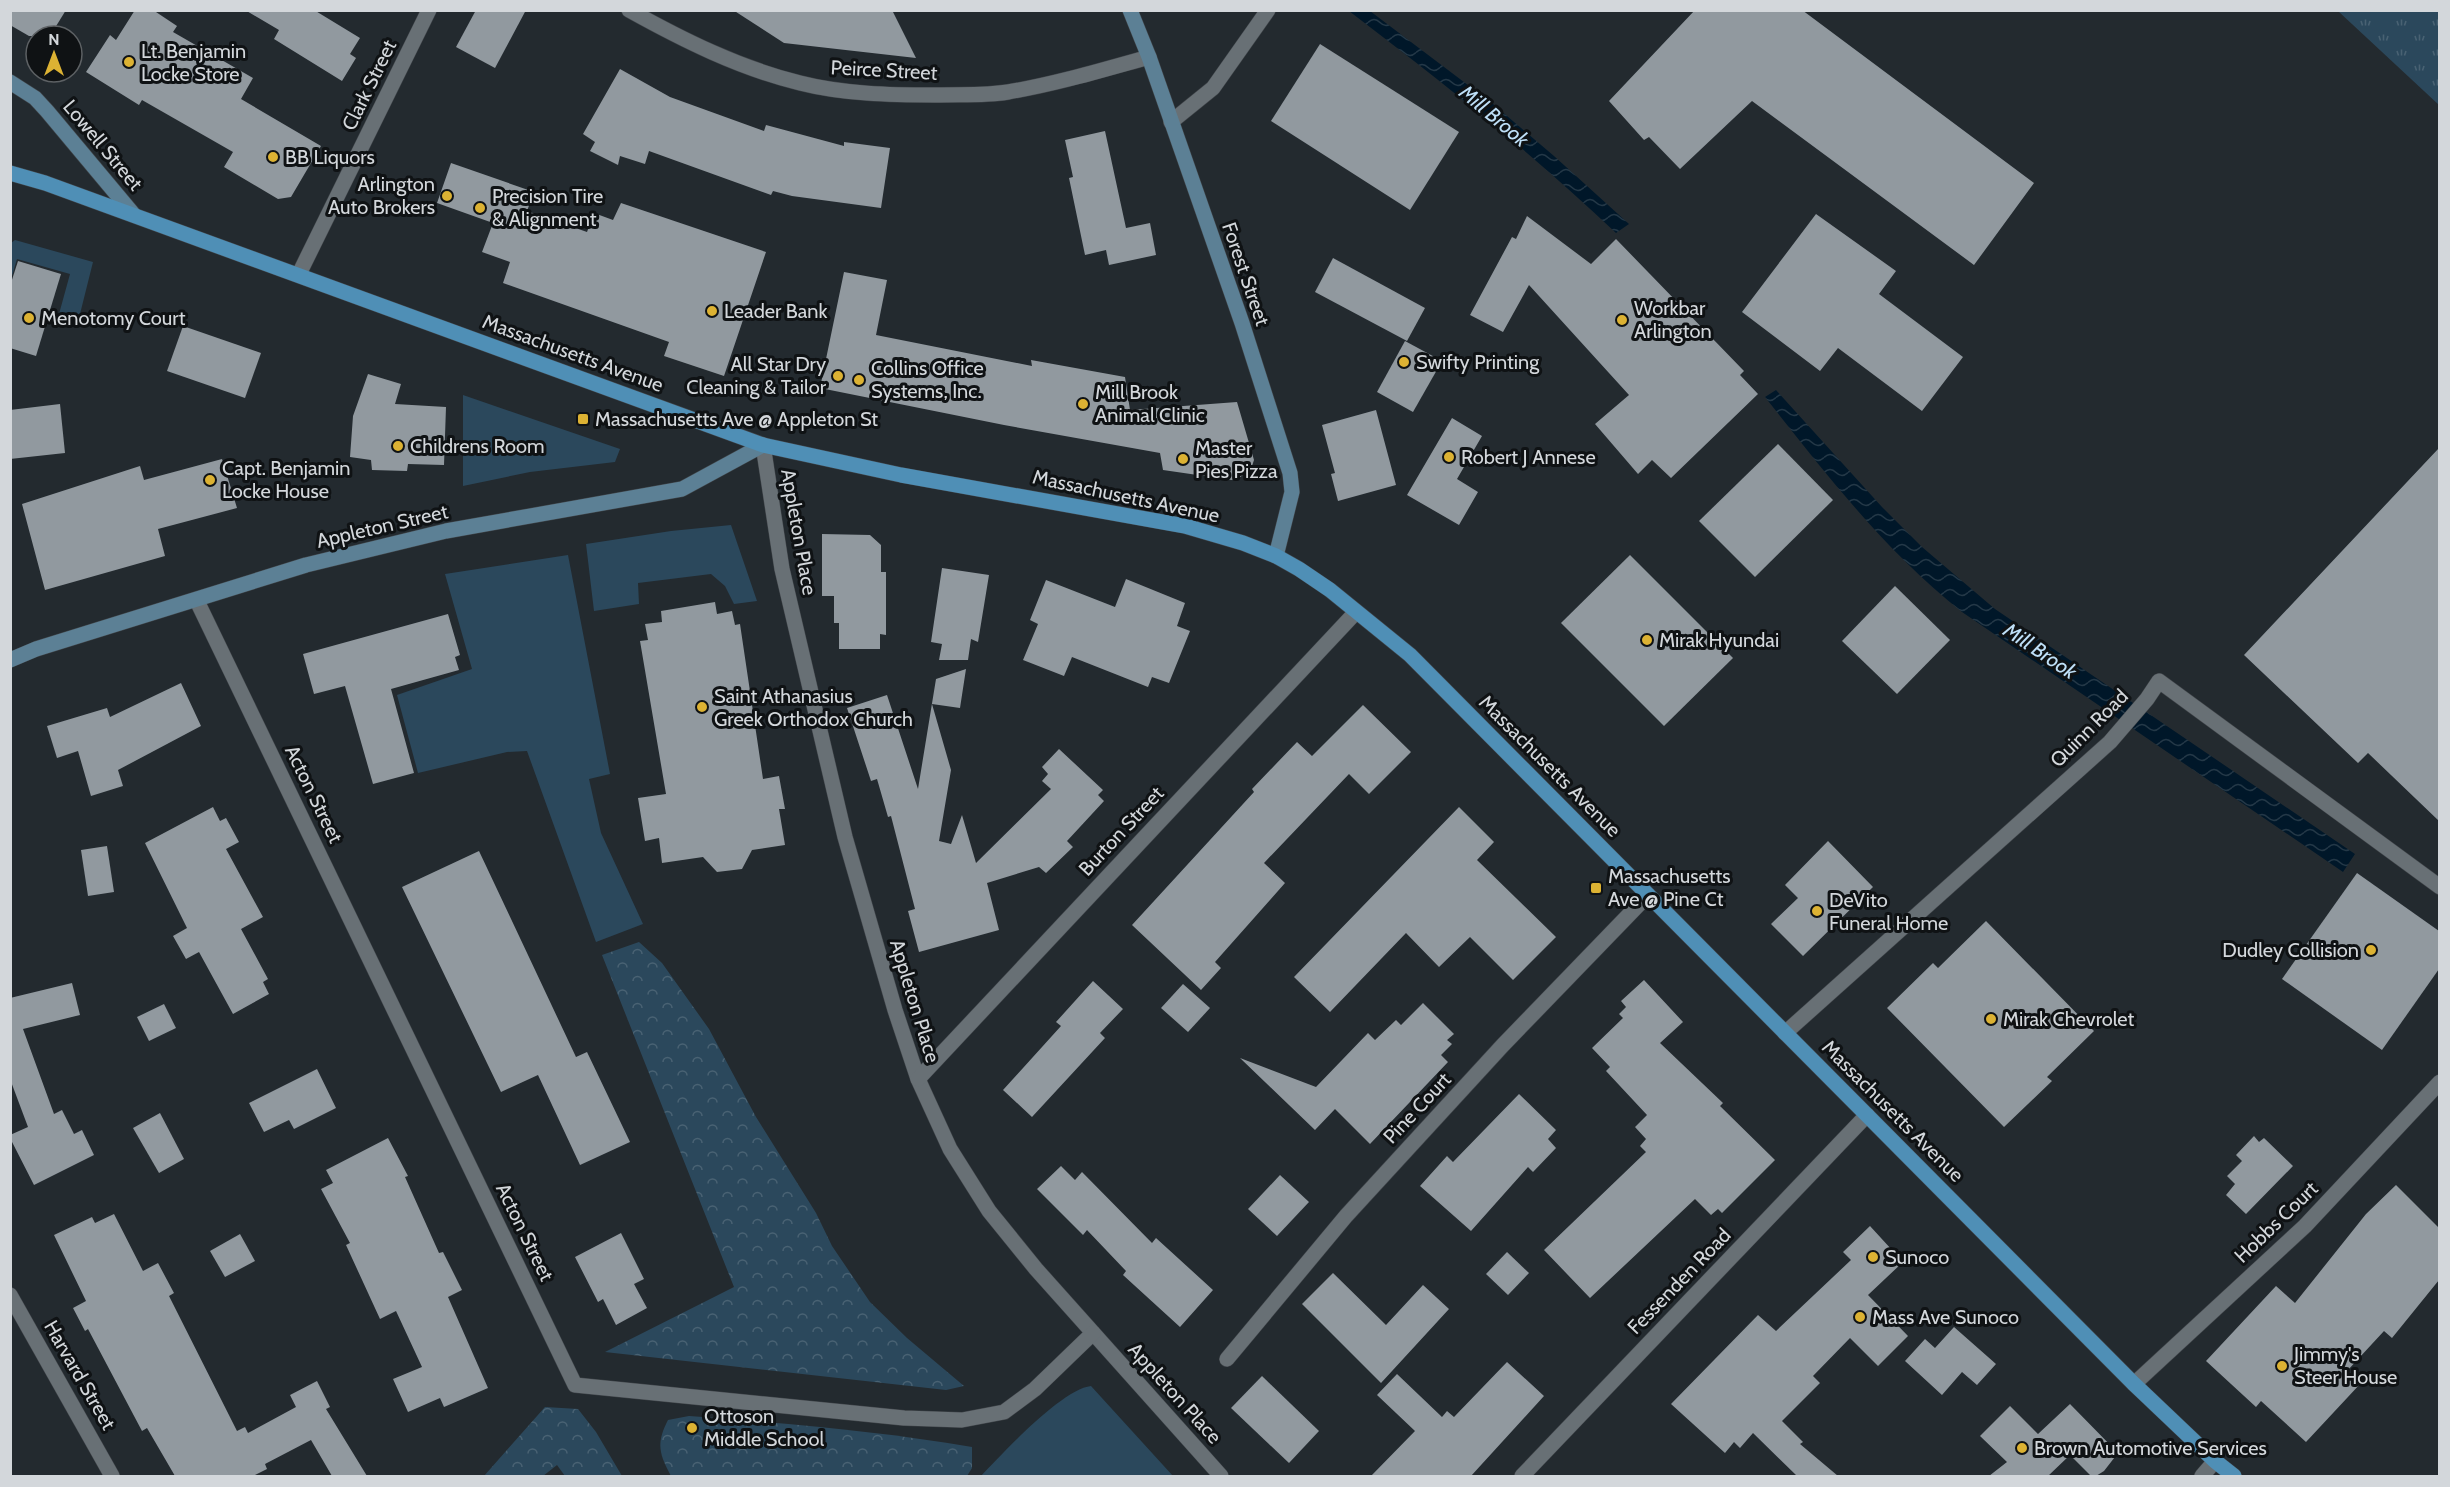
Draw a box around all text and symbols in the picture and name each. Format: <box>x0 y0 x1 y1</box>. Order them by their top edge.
north arrow <box>24 24 84 84</box>
text: N <box>48 30 60 49</box>
street label: Clark Street <box>337 36 401 134</box>
place label: Lt. Benjamin Locke Store <box>141 39 246 86</box>
marker: Lt. Benjamin Locke Store <box>122 55 136 69</box>
street label: Peirce Street <box>830 55 938 85</box>
water label: Mill Brook <box>1454 79 1535 152</box>
street label: Lowell Street <box>58 95 148 195</box>
place label: BB Liquors <box>285 145 375 169</box>
marker: BB Liquors <box>266 150 280 164</box>
place label: Arlington Auto Brokers <box>328 172 435 219</box>
place label: Precision Tire & Alignment <box>492 184 603 231</box>
marker: Arlington Auto Brokers <box>440 189 454 203</box>
marker: Precision Tire & Alignment <box>473 201 487 215</box>
street label: Forest Street <box>1217 219 1275 329</box>
place label: Workbar Arlington <box>1634 296 1712 343</box>
place label: Leader Bank <box>724 299 828 323</box>
marker: Leader Bank <box>705 304 719 318</box>
place label: Menotomy Court <box>41 306 186 330</box>
street label: Massachusetts Avenue <box>479 309 667 397</box>
marker: Menotomy Court <box>22 311 36 325</box>
marker: Workbar Arlington <box>1615 313 1629 327</box>
place label: Swifty Printing <box>1416 350 1540 374</box>
place label: All Star Dry Cleaning & Tailor <box>686 352 827 399</box>
marker: Swifty Printing <box>1397 355 1411 369</box>
place label: Collins Office Systems, Inc. <box>871 356 984 403</box>
marker: All Star Dry Cleaning & Tailor <box>831 369 845 383</box>
marker: Collins Office Systems, Inc. <box>852 373 866 387</box>
place label: Mill Brook Animal Clinic <box>1095 380 1205 427</box>
marker: Mill Brook Animal Clinic <box>1076 397 1090 411</box>
place label: Massachusetts Ave @ Appleton St <box>595 407 878 431</box>
marker: Massachusetts Ave @ Appleton St <box>576 412 590 426</box>
place label: Childrens Room <box>410 434 545 458</box>
place label: Master Pies Pizza <box>1195 436 1278 483</box>
marker: Childrens Room <box>391 439 405 453</box>
place label: Robert J Annese <box>1461 445 1596 469</box>
marker: Robert J Annese <box>1442 450 1456 464</box>
marker: Master Pies Pizza <box>1176 452 1190 466</box>
place label: Capt. Benjamin Locke House <box>222 456 350 503</box>
street label: Massachusetts Avenue <box>1030 464 1222 528</box>
street label: Appleton Place <box>776 467 822 597</box>
marker: Capt. Benjamin Locke House <box>203 473 217 487</box>
street label: Appleton Street <box>314 499 450 553</box>
water label: Mill Brook <box>1998 617 2082 685</box>
place label: Mirak Hyundai <box>1659 628 1779 652</box>
marker: Mirak Hyundai <box>1640 633 1654 647</box>
place label: Saint Athanasius Greek Orthodox Church <box>714 684 913 731</box>
street label: Quinn Road <box>2045 684 2133 772</box>
street label: Massachusetts Avenue <box>1474 690 1626 842</box>
marker: Saint Athanasius Greek Orthodox Church <box>695 700 709 714</box>
street label: Acton Street <box>280 741 348 847</box>
street label: Burton Street <box>1074 781 1169 881</box>
place label: Massachusetts Ave @ Pine Ct <box>1608 864 1731 911</box>
marker: Massachusetts Ave @ Pine Ct <box>1589 881 1603 895</box>
place label: DeVito Funeral Home <box>1829 888 1948 935</box>
marker: DeVito Funeral Home <box>1810 904 1824 918</box>
street label: Appleton Place <box>885 936 945 1066</box>
place label: Dudley Collision <box>2222 938 2359 962</box>
marker: Dudley Collision <box>2364 943 2378 957</box>
place label: Mirak Chevrolet <box>2003 1007 2135 1031</box>
marker: Mirak Chevrolet <box>1984 1012 1998 1026</box>
street label: Massachusetts Avenue <box>1817 1035 1969 1187</box>
street label: Pine Court <box>1378 1067 1456 1148</box>
street label: Hobbs Court <box>2229 1176 2323 1268</box>
street label: Acton Street <box>491 1179 559 1285</box>
street label: Fessenden Road <box>1622 1223 1736 1339</box>
place label: Sunoco <box>1885 1245 1949 1269</box>
marker: Sunoco <box>1866 1250 1880 1264</box>
place label: Mass Ave Sunoco <box>1872 1305 2019 1329</box>
marker: Mass Ave Sunoco <box>1853 1310 1867 1324</box>
street label: Harvard Street <box>39 1316 121 1434</box>
street label: Appleton Place <box>1123 1338 1227 1448</box>
place label: Jimmy's Steer House <box>2293 1342 2397 1389</box>
marker: Jimmy's Steer House <box>2275 1359 2289 1373</box>
place label: Ottoson Middle School <box>704 1404 824 1451</box>
marker: Ottoson Middle School <box>685 1421 699 1435</box>
place label: Brown Automotive Services <box>2034 1436 2267 1460</box>
marker: Brown Automotive Services <box>2015 1441 2029 1455</box>

